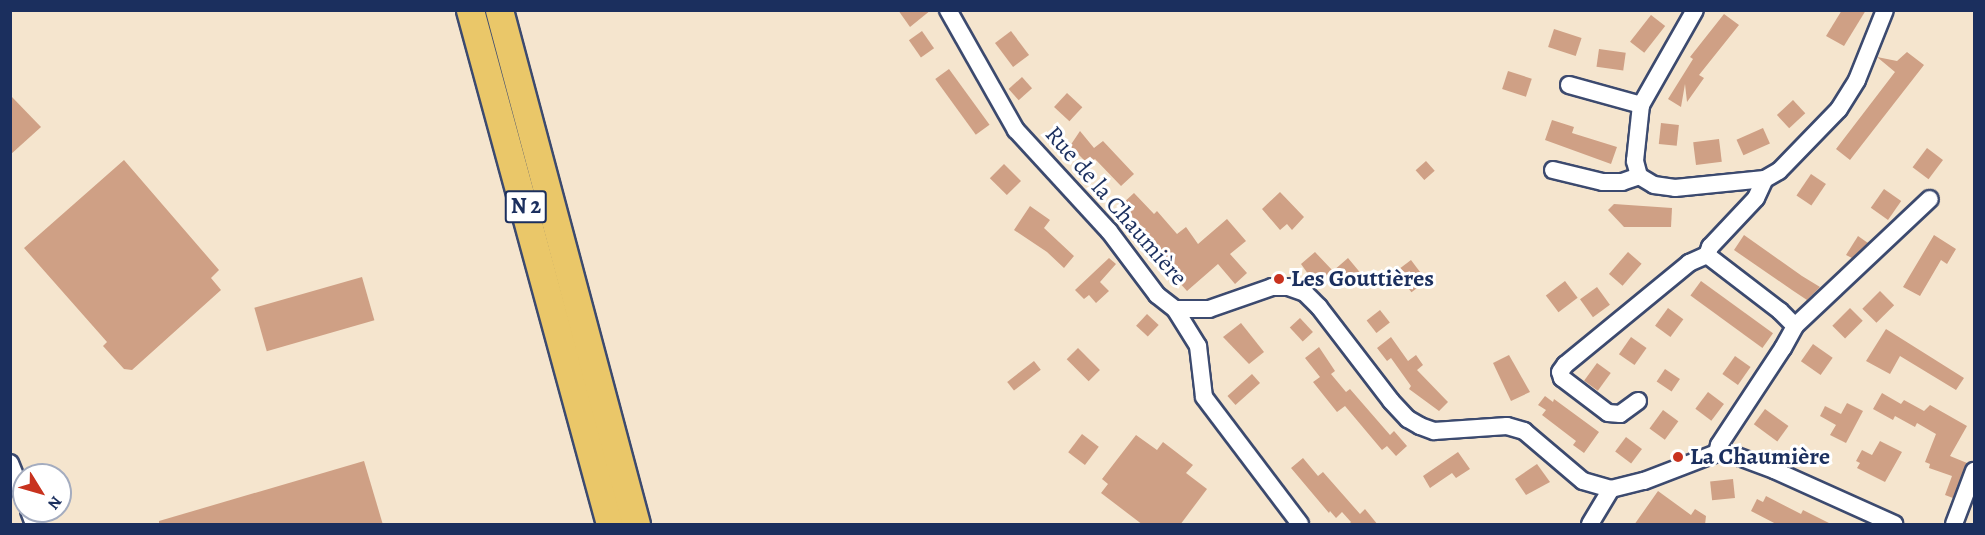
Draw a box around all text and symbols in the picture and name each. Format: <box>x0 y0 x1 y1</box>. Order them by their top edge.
street label: Rue de la Chaumière <box>1039 120 1193 292</box>
road number: N 2 <box>504 188 548 226</box>
place label: Les Gouttières <box>1291 265 1434 293</box>
marker: Les Gouttières <box>1272 272 1286 286</box>
place label: La Chaumière <box>1690 443 1830 471</box>
marker: La Chaumière <box>1671 450 1685 464</box>
north arrow <box>12 463 72 523</box>
text: N <box>42 491 67 514</box>

